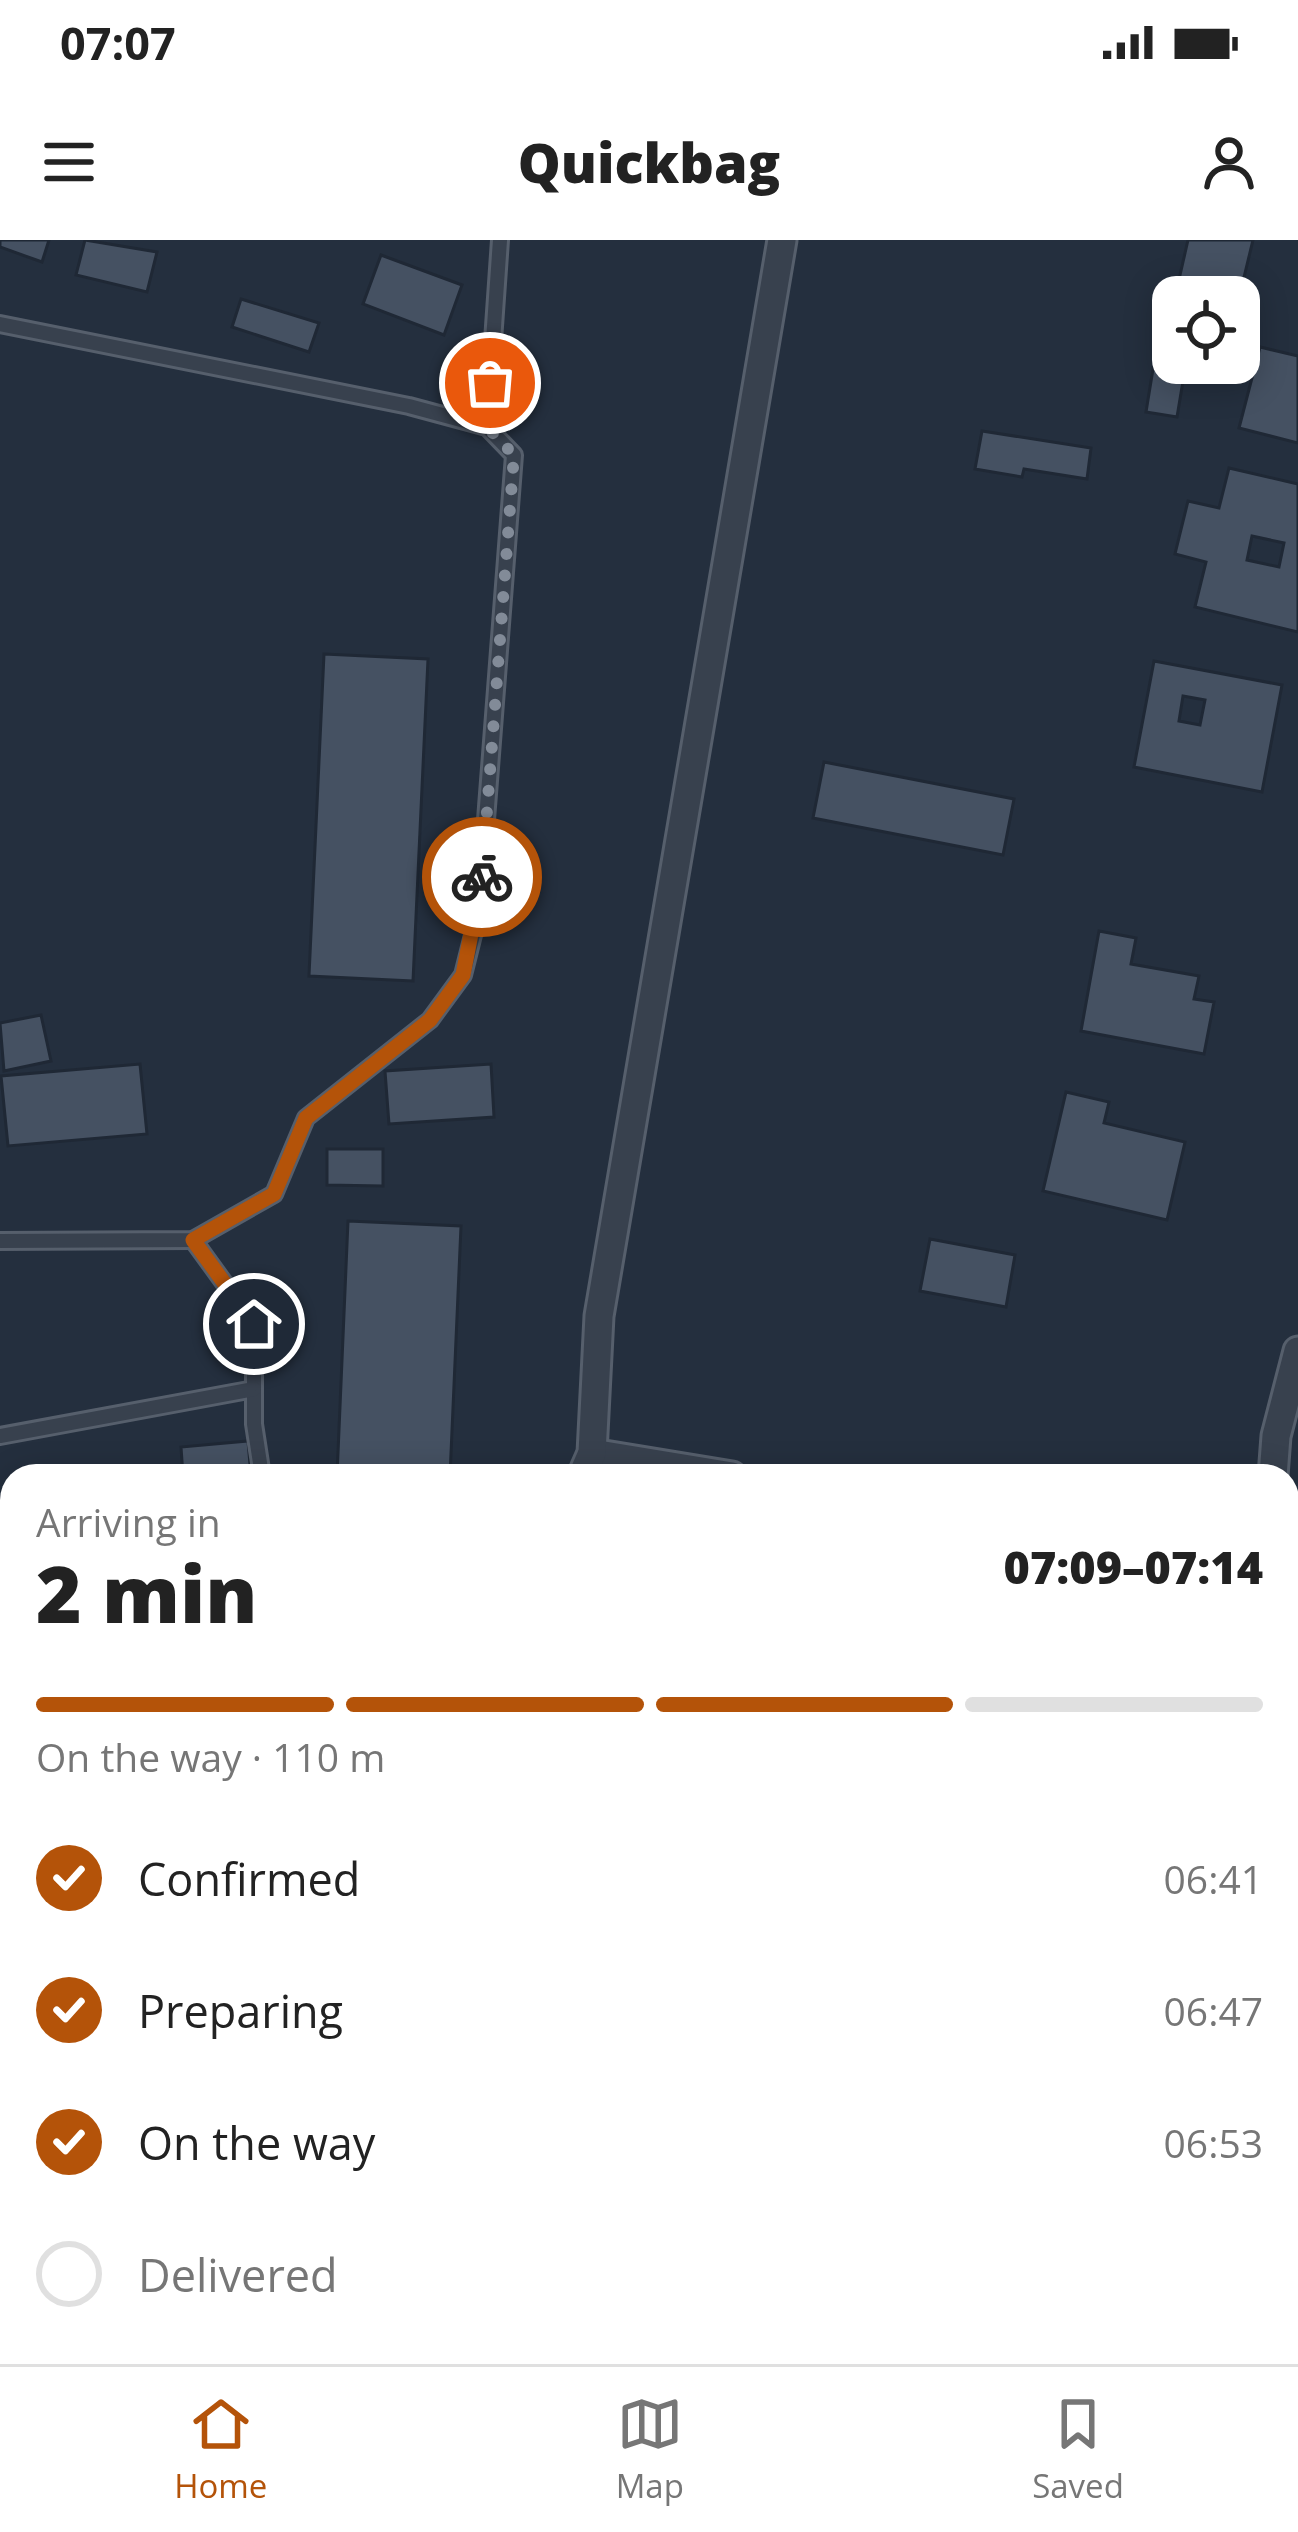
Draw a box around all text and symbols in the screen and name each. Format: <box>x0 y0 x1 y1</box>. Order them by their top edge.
text: 07:07 <box>60 12 176 73</box>
text: Quickbag <box>518 125 780 199</box>
icon: menu <box>36 129 102 195</box>
icon: person <box>1196 129 1262 195</box>
map controls <box>1152 276 1260 384</box>
button: locate <box>1152 276 1260 384</box>
pin <box>439 332 541 434</box>
icon: bag <box>457 350 523 416</box>
courier <box>422 817 542 937</box>
icon: bike <box>449 844 515 910</box>
pin <box>203 1273 305 1375</box>
icon: home <box>221 1291 287 1357</box>
text: Arriving in <box>36 1495 221 1548</box>
text: 07:09–07:14 <box>1004 1536 1263 1597</box>
text: 2 min <box>36 1540 258 1646</box>
text: On the way · 110 m <box>36 1730 385 1783</box>
icon: check <box>36 1845 102 1911</box>
text: Confirmed <box>138 1848 360 1909</box>
text: 06:41 <box>1164 1852 1263 1905</box>
icon: check <box>36 1977 102 2043</box>
text: Preparing <box>138 1980 343 2041</box>
text: 06:47 <box>1164 1984 1263 2037</box>
icon: check <box>36 2109 102 2175</box>
text: On the way <box>138 2112 375 2173</box>
text: 06:53 <box>1164 2116 1263 2169</box>
text: Delivered <box>138 2244 338 2305</box>
tab: Home <box>174 2391 267 2508</box>
tab: Map <box>616 2391 684 2508</box>
tab: Saved <box>1032 2391 1124 2508</box>

